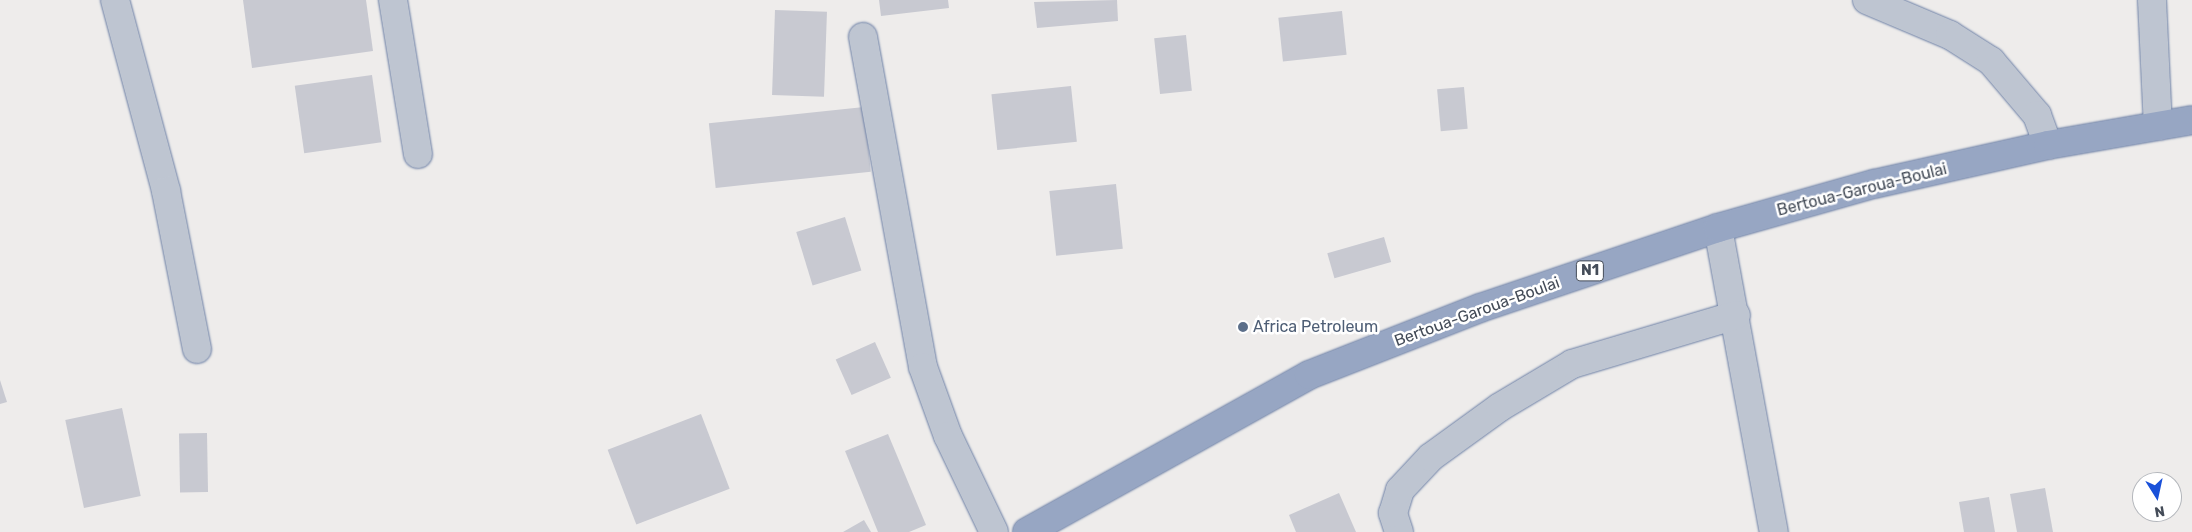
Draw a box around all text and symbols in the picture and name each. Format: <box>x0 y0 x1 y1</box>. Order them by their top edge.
street label: Bertoua-Garoua-Boulai <box>1775 160 1949 220</box>
road number: N1 <box>1575 258 1605 284</box>
street label: Bertoua-Garoua-Boulai <box>1392 273 1562 351</box>
place label: Africa Petroleum <box>1253 317 1378 337</box>
marker: Africa Petroleum <box>1237 321 1249 333</box>
north arrow <box>2132 472 2182 522</box>
text: N <box>2153 502 2166 521</box>

